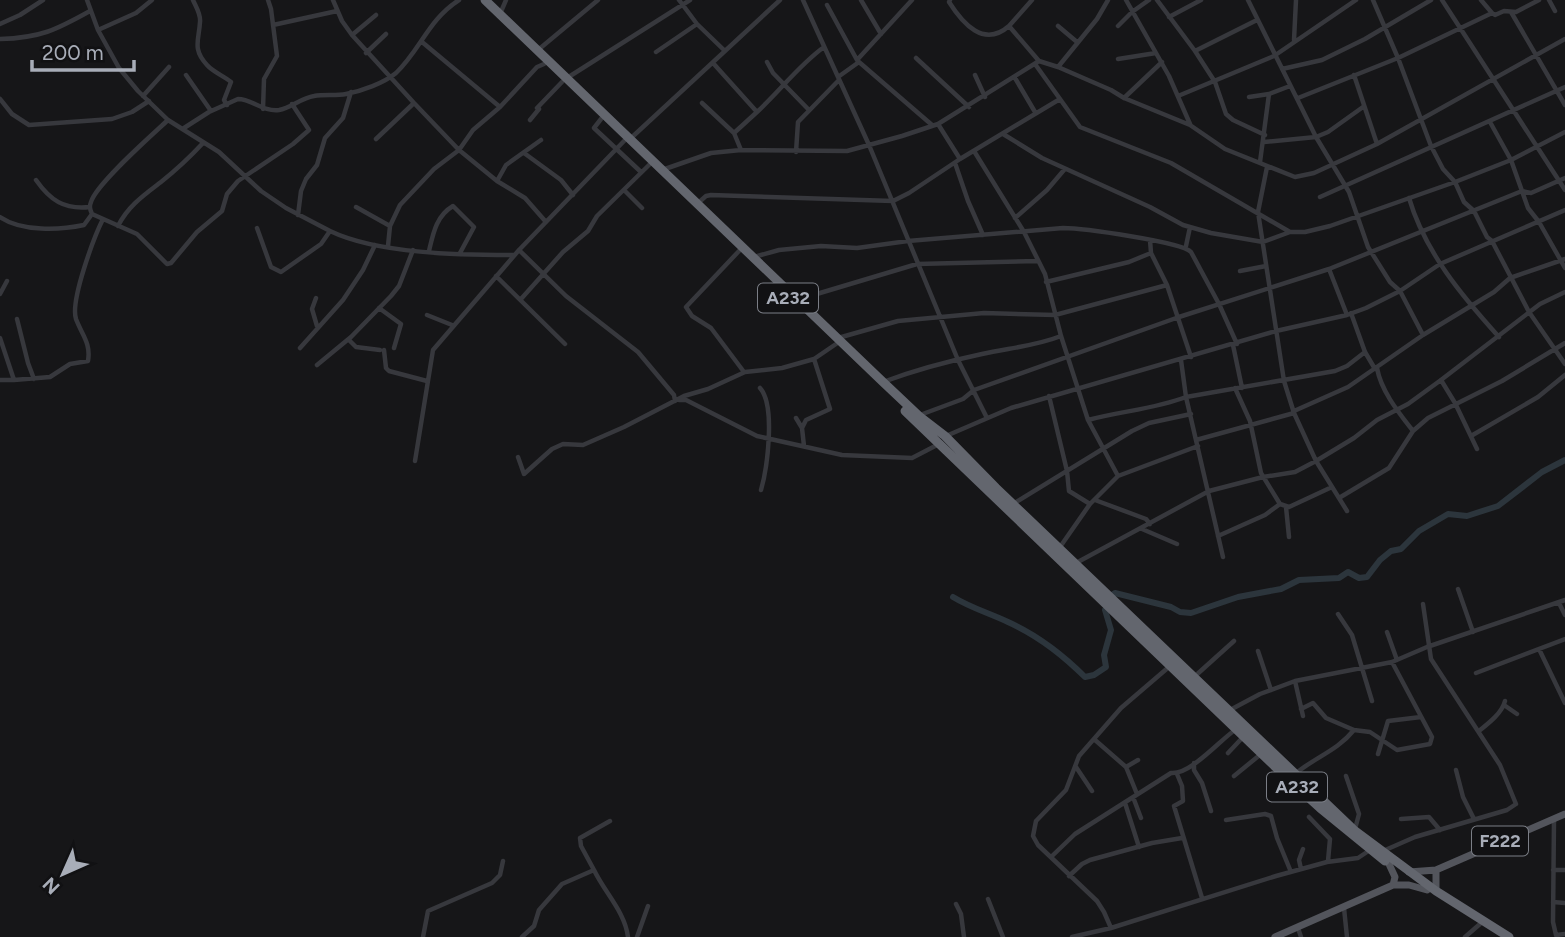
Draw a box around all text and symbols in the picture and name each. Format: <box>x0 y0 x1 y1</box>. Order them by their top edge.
scale bar <box>32 28 133 72</box>
text: 200 m <box>42 40 104 65</box>
road number: A232 <box>758 284 818 312</box>
road number: A232 <box>1267 772 1327 802</box>
road number: F222 <box>1472 826 1528 856</box>
north arrow <box>28 839 98 909</box>
text: N <box>38 872 65 899</box>

